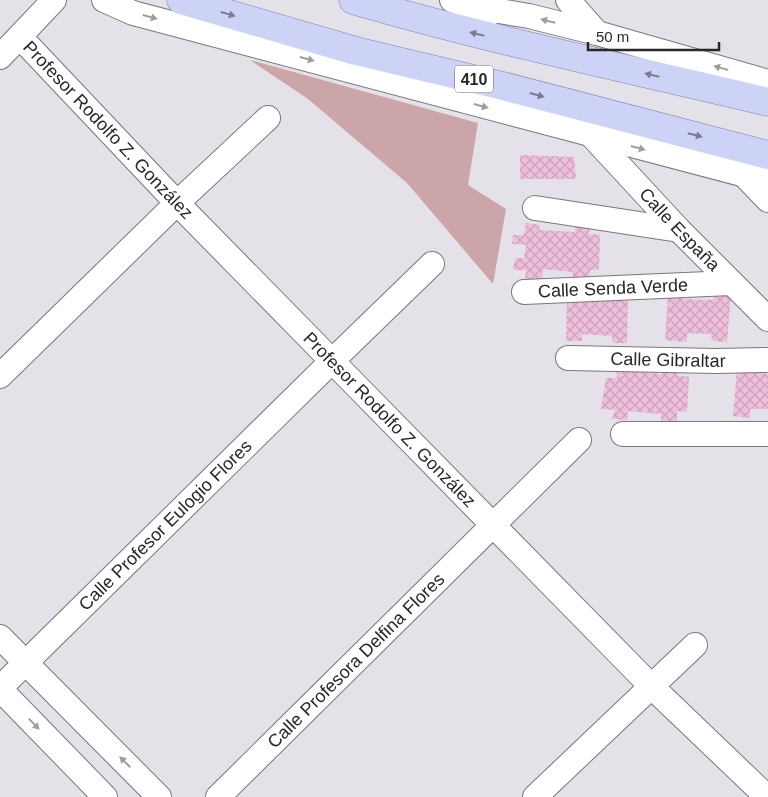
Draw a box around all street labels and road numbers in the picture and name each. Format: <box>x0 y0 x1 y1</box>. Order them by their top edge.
street label: Profesor Rodolfo Z. González <box>19 37 197 223</box>
road number: 410 <box>455 66 493 92</box>
street label: Calle España <box>635 184 725 276</box>
street label: Calle Senda Verde <box>537 275 688 301</box>
street label: Profesor Rodolfo Z. González <box>299 328 480 511</box>
street label: Calle Gibraltar <box>610 349 726 371</box>
street label: Calle Profesor Eulogio Flores <box>75 436 256 615</box>
street label: Calle Profesora Delfina Flores <box>263 569 448 752</box>

